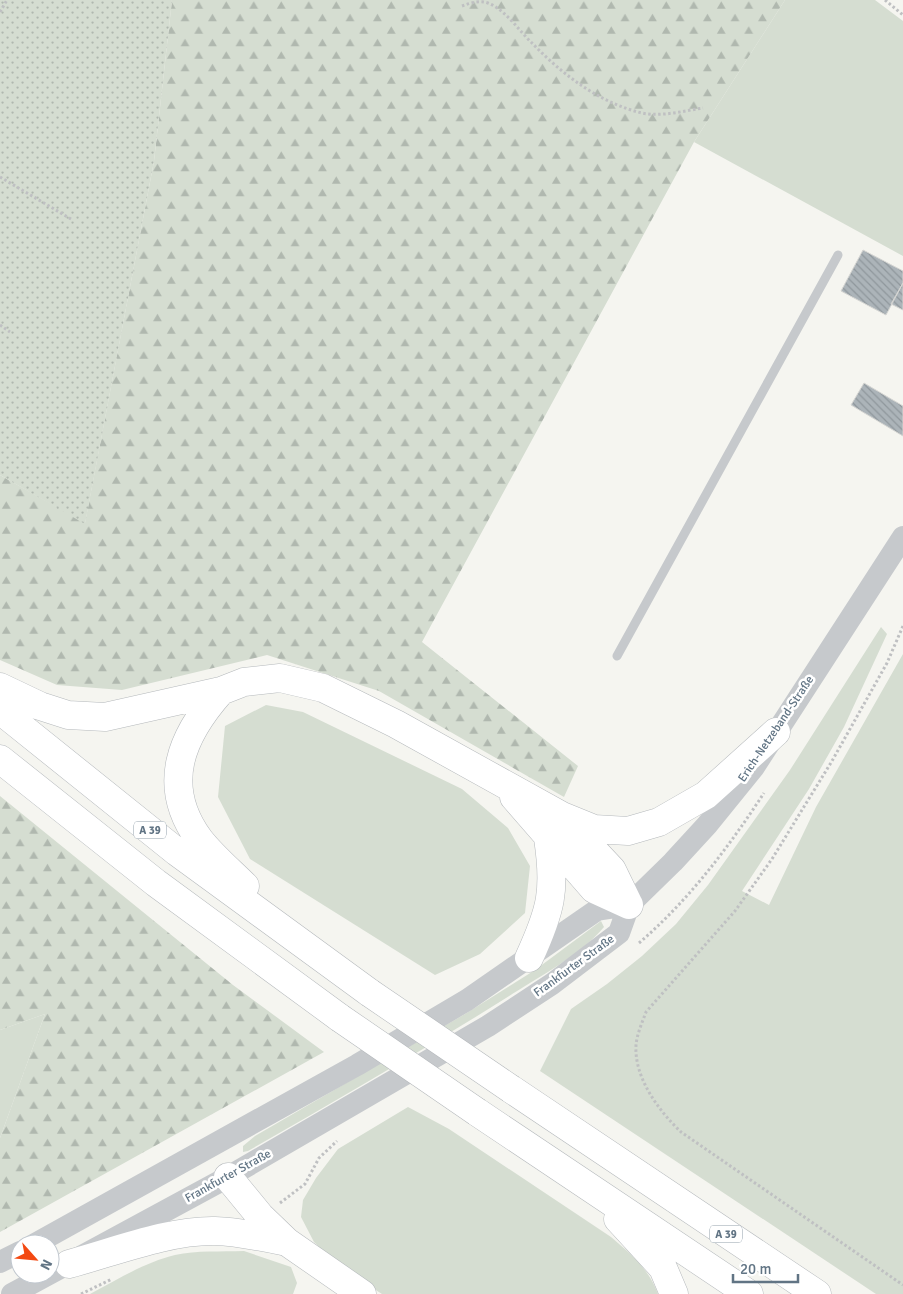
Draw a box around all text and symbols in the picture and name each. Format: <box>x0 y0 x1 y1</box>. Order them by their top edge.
street label: Erich-Netzeband-Straße <box>735 673 817 785</box>
road number: A 39 <box>134 822 166 838</box>
street label: Frankfurter Straße <box>531 932 617 1000</box>
street label: Frankfurter Straße <box>182 1146 274 1206</box>
road number: A 39 <box>710 1226 742 1242</box>
north arrow <box>10 1234 60 1284</box>
scale bar <box>733 1252 798 1284</box>
text: N <box>36 1256 56 1273</box>
text: 20 m <box>740 1260 771 1278</box>

